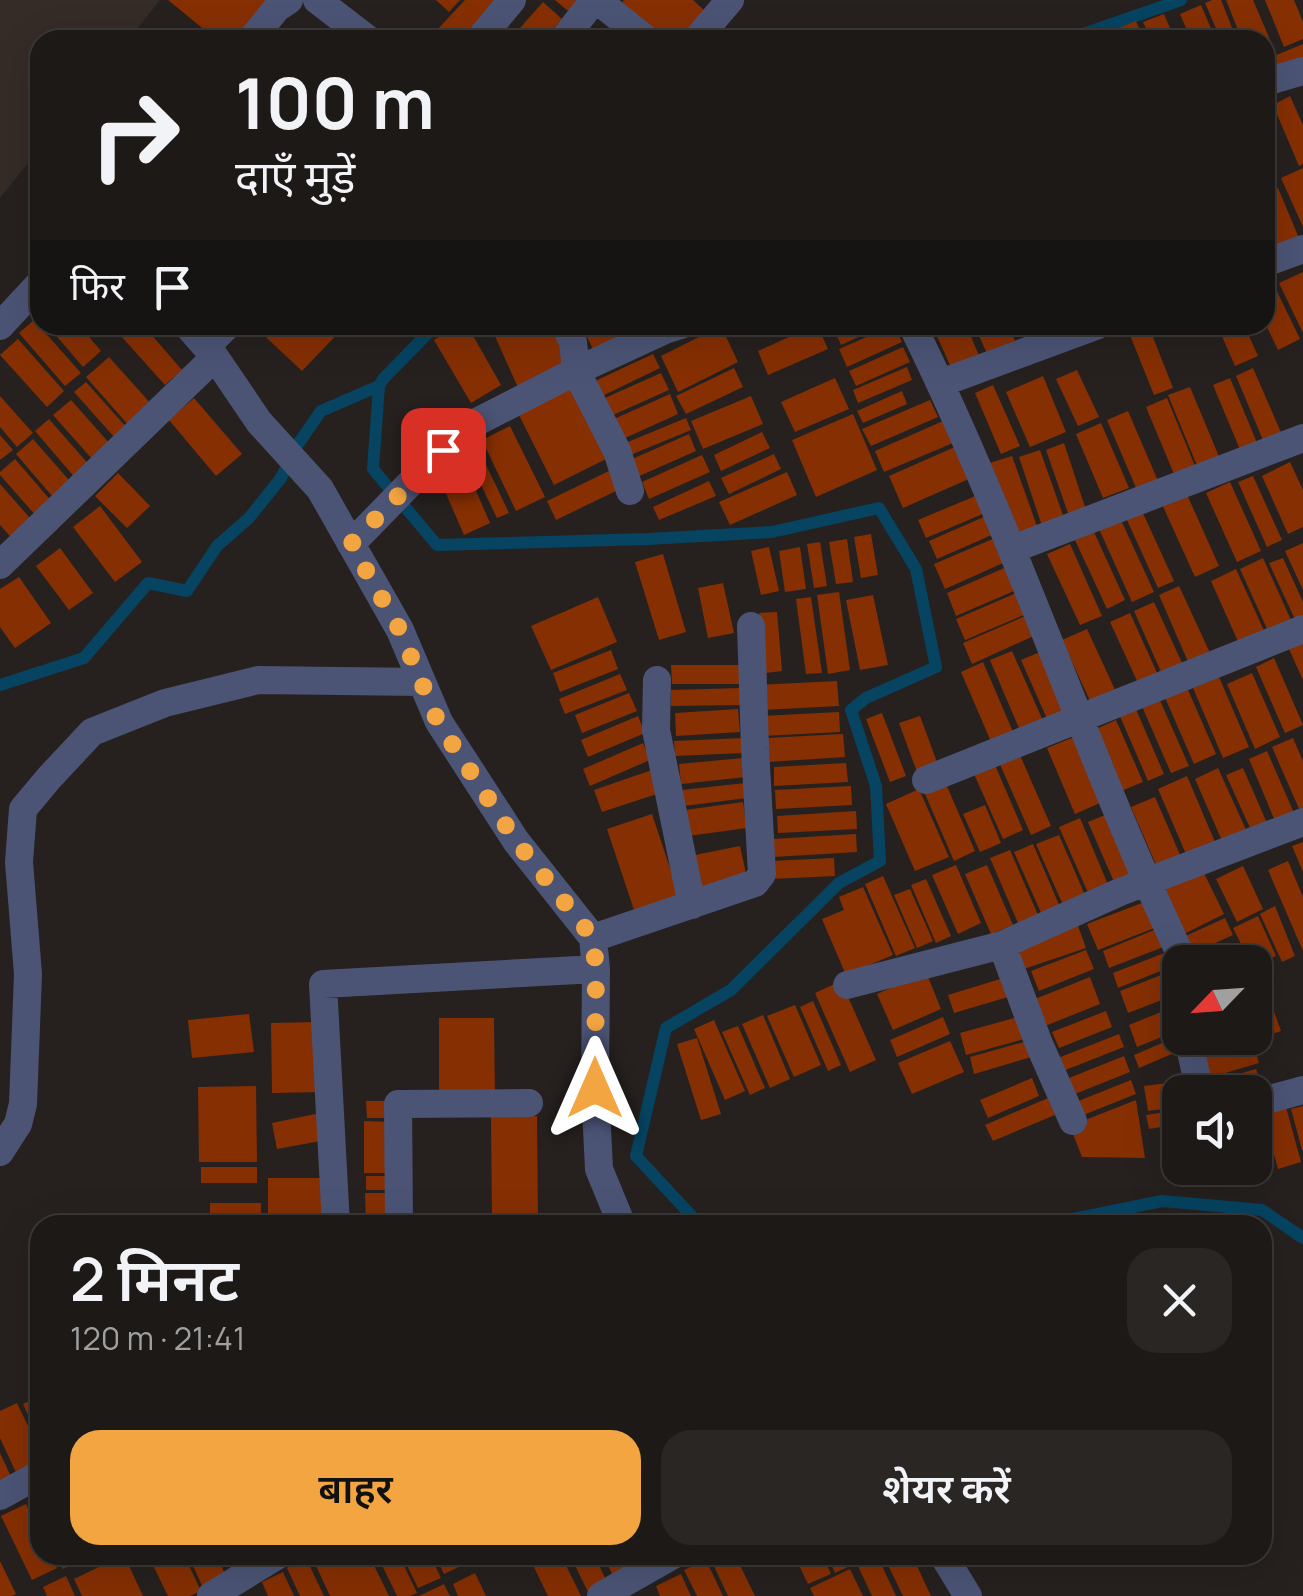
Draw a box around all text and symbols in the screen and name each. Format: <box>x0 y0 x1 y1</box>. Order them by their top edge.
text: 100 m <box>235 54 435 150</box>
icon: right <box>70 70 200 200</box>
text: दाएँ मुड़ें <box>235 145 355 207</box>
text: फिर <box>70 259 125 311</box>
icon: arrive <box>145 260 200 315</box>
pin <box>401 408 486 493</box>
icon: arrive <box>416 423 471 478</box>
north arrow <box>1162 945 1272 1055</box>
map controls <box>1162 945 1272 1185</box>
position arrow <box>543 1036 647 1140</box>
button: sound <box>1162 1075 1272 1185</box>
text: 2 मिनट <box>70 1237 239 1319</box>
button: close <box>1127 1248 1232 1353</box>
text: 120 m · 21:41 <box>70 1316 245 1360</box>
button: बाहर <box>70 1430 641 1545</box>
button: शेयर करें <box>661 1430 1232 1545</box>

